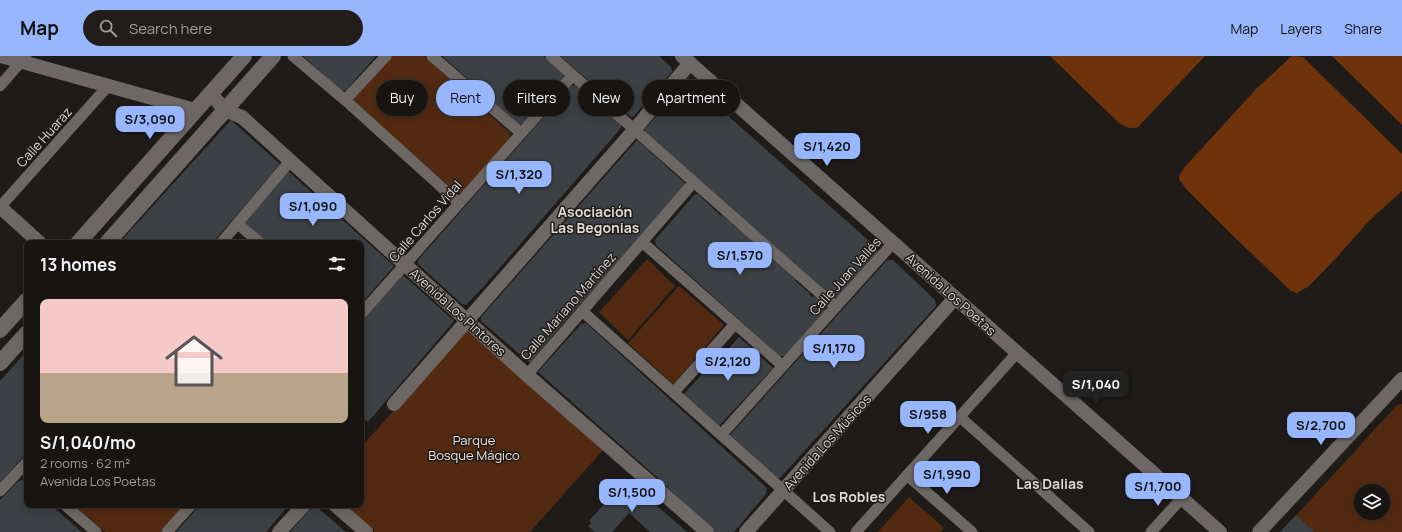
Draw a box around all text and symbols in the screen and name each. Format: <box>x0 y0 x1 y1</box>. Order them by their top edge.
search box <box>83 10 363 46</box>
text: Map <box>20 15 59 41</box>
icon: search <box>97 17 119 39</box>
text: Search here <box>129 18 212 39</box>
text: Map <box>1230 19 1258 38</box>
text: Layers <box>1280 19 1322 38</box>
text: Share <box>1344 19 1382 38</box>
chip: Buy <box>376 80 428 116</box>
chip: Rent <box>436 80 495 116</box>
chip: Filters <box>503 80 570 116</box>
chip: New <box>578 80 634 116</box>
chip: Apartment <box>642 80 740 116</box>
street label: Calle Huaraz <box>12 103 76 171</box>
pin: S/3,090 <box>113 106 187 140</box>
text: S/3,090 <box>125 110 175 128</box>
pin: S/1,420 <box>790 133 864 167</box>
text: S/1,420 <box>803 137 851 155</box>
pin: S/1,320 <box>482 161 556 195</box>
text: S/1,320 <box>495 165 543 183</box>
street label: Calle Carlos Vidal <box>385 176 465 266</box>
pin: S/1,090 <box>276 193 350 227</box>
text: S/1,090 <box>289 197 337 215</box>
district label: Asociación Las Begonias <box>551 202 640 237</box>
street label: Calle Juan Vallés <box>805 233 885 319</box>
pin: S/1,570 <box>703 242 777 276</box>
text: S/1,570 <box>717 246 763 264</box>
street label: Calle Mariano Martínez <box>516 248 620 364</box>
street label: Avenida Los Poetas <box>902 249 1000 340</box>
text: 13 homes <box>40 253 116 276</box>
icon: filters <box>326 253 348 275</box>
street label: Avenida Los Pintores <box>406 264 510 360</box>
icon: home <box>158 325 230 397</box>
pin: S/1,170 <box>797 335 871 369</box>
text: S/1,170 <box>813 339 855 357</box>
pin: S/2,120 <box>691 348 765 382</box>
text: S/2,120 <box>705 352 751 370</box>
pin: S/1,040 <box>1059 371 1133 405</box>
text: S/1,040 <box>1072 375 1120 393</box>
street label: Avenida Los Músicos <box>779 390 875 494</box>
pin: S/958 <box>900 401 956 435</box>
text: S/958 <box>909 405 947 423</box>
pin: S/2,700 <box>1284 412 1358 446</box>
text: S/2,700 <box>1296 416 1346 434</box>
text: S/1,040/mo <box>40 431 136 454</box>
park label: Parque Bosque Mágico <box>428 431 520 464</box>
text: 2 rooms · 62 m² <box>40 454 130 472</box>
pin: S/1,990 <box>910 461 984 495</box>
text: S/1,990 <box>923 465 971 483</box>
text: Avenida Los Poetas <box>40 472 156 490</box>
pin: S/1,700 <box>1121 473 1195 507</box>
district label: Las Dalias <box>1016 474 1084 493</box>
text: S/1,700 <box>1134 477 1182 495</box>
pin: S/1,500 <box>595 479 669 513</box>
text: S/1,500 <box>608 483 656 501</box>
map controls <box>1354 484 1390 520</box>
button: layers <box>1354 484 1390 520</box>
district label: Los Robles <box>813 487 886 506</box>

